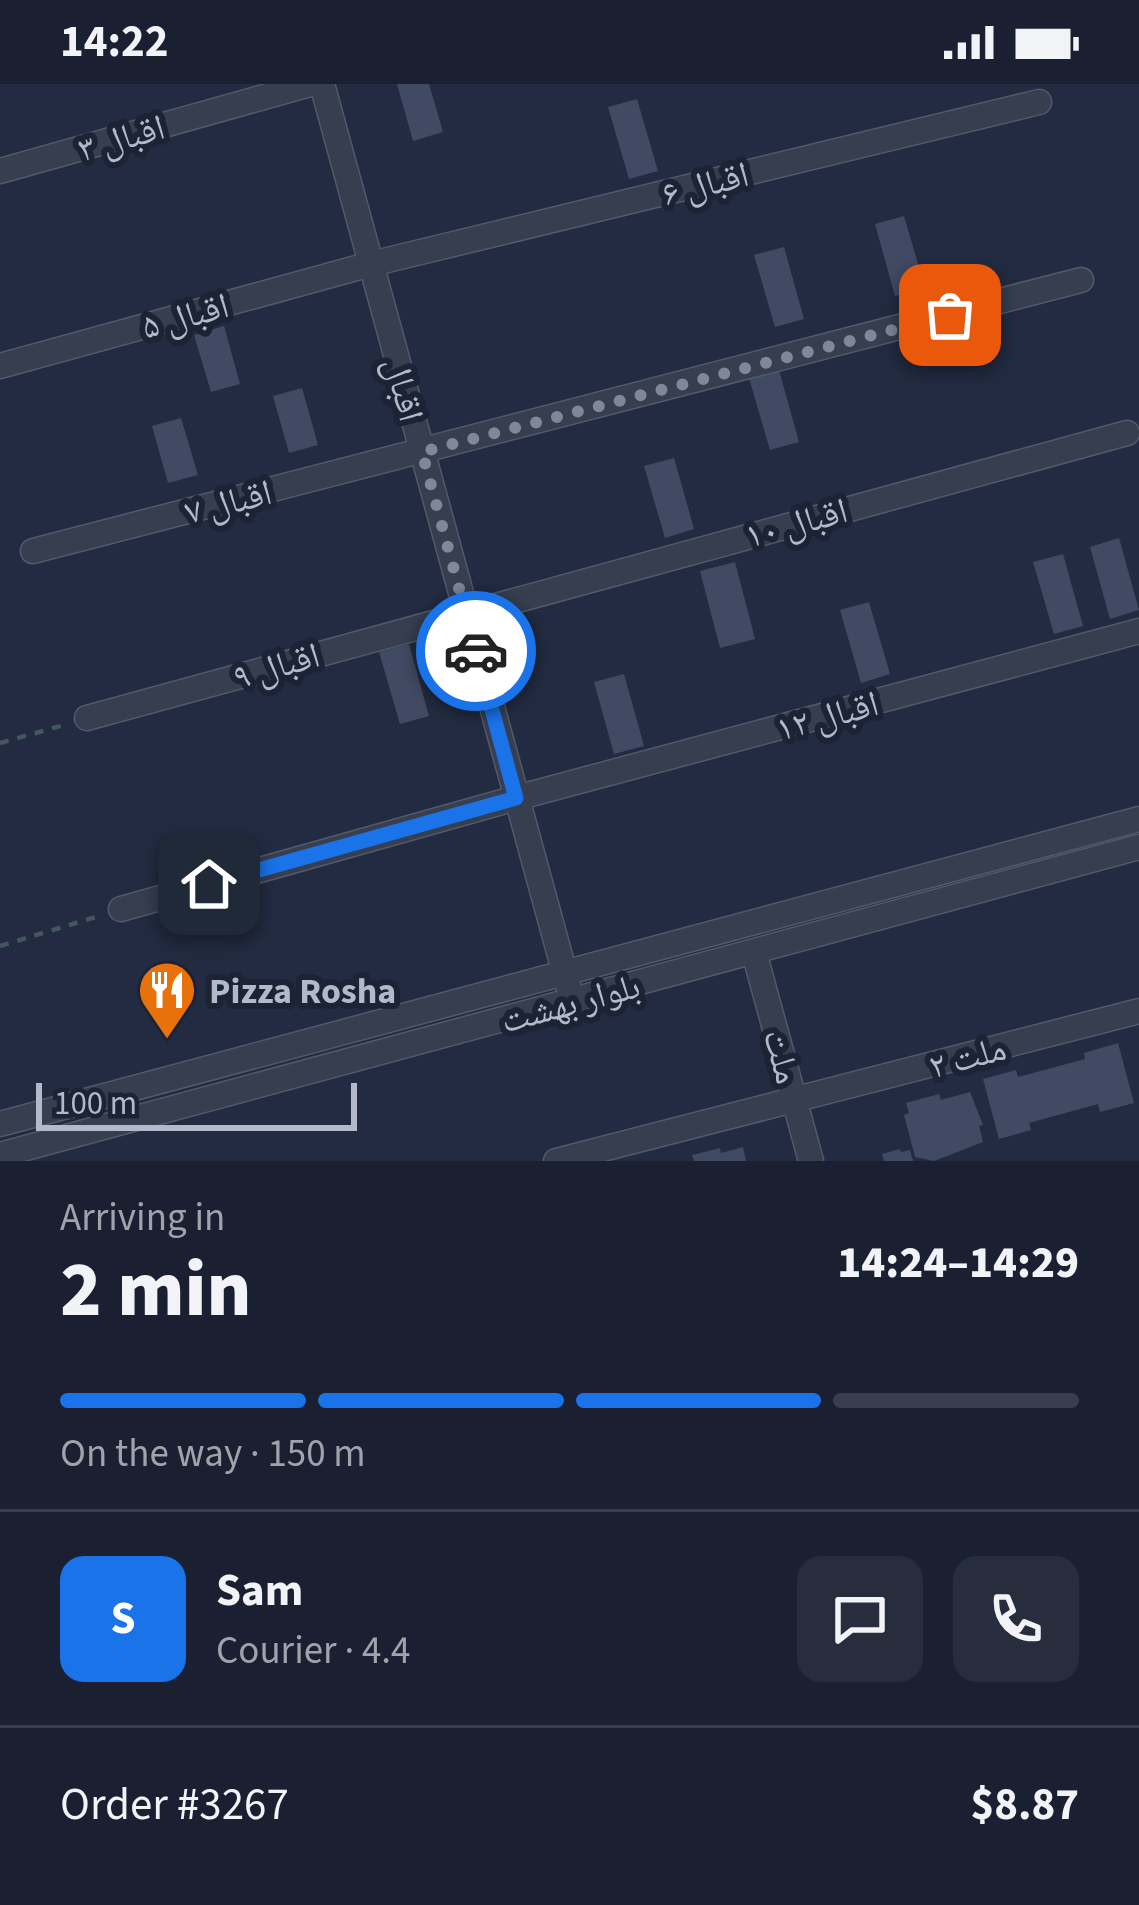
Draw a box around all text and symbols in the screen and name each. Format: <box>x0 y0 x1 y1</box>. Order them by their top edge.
text: 14:22 <box>60 10 169 74</box>
street label: اقبال ۳ <box>72 102 171 175</box>
street label: اقبال ۶ <box>656 149 754 220</box>
pin <box>899 264 1001 366</box>
street label: اقبال ۵ <box>136 280 235 352</box>
icon: bag <box>917 282 983 348</box>
street label: اقبال <box>371 352 437 427</box>
street label: اقبال ۷ <box>179 467 277 538</box>
street label: اقبال ۱۰ <box>739 485 853 562</box>
courier <box>416 591 536 711</box>
icon: car <box>443 618 509 684</box>
street label: اقبال ۹ <box>227 630 326 703</box>
street label: اقبال ۱۲ <box>770 678 884 755</box>
pin <box>158 833 260 935</box>
icon: home <box>176 851 242 917</box>
restaurant icon: Pizza Rosha <box>136 959 198 1041</box>
street label: بلوار بهشت <box>495 960 646 1046</box>
place label: Pizza Rosha <box>209 966 396 1017</box>
street label: ملت <box>750 1023 813 1089</box>
street label: ملت ۲ <box>923 1023 1012 1092</box>
scale bar <box>36 1077 357 1130</box>
text: 100 m <box>54 1080 137 1127</box>
text: Arriving in <box>60 1190 225 1246</box>
text: 14:24–14:29 <box>837 1231 1079 1295</box>
text: 2 min <box>60 1235 252 1346</box>
text: On the way · 150 m <box>60 1426 366 1482</box>
button: chat <box>797 1556 923 1682</box>
button: phone <box>953 1556 1079 1682</box>
text: Sam <box>216 1559 303 1623</box>
text: S <box>110 1587 136 1651</box>
text: Courier · 4.4 <box>216 1623 410 1679</box>
text: Order #3267 <box>60 1773 289 1837</box>
text: $8.87 <box>970 1773 1079 1837</box>

